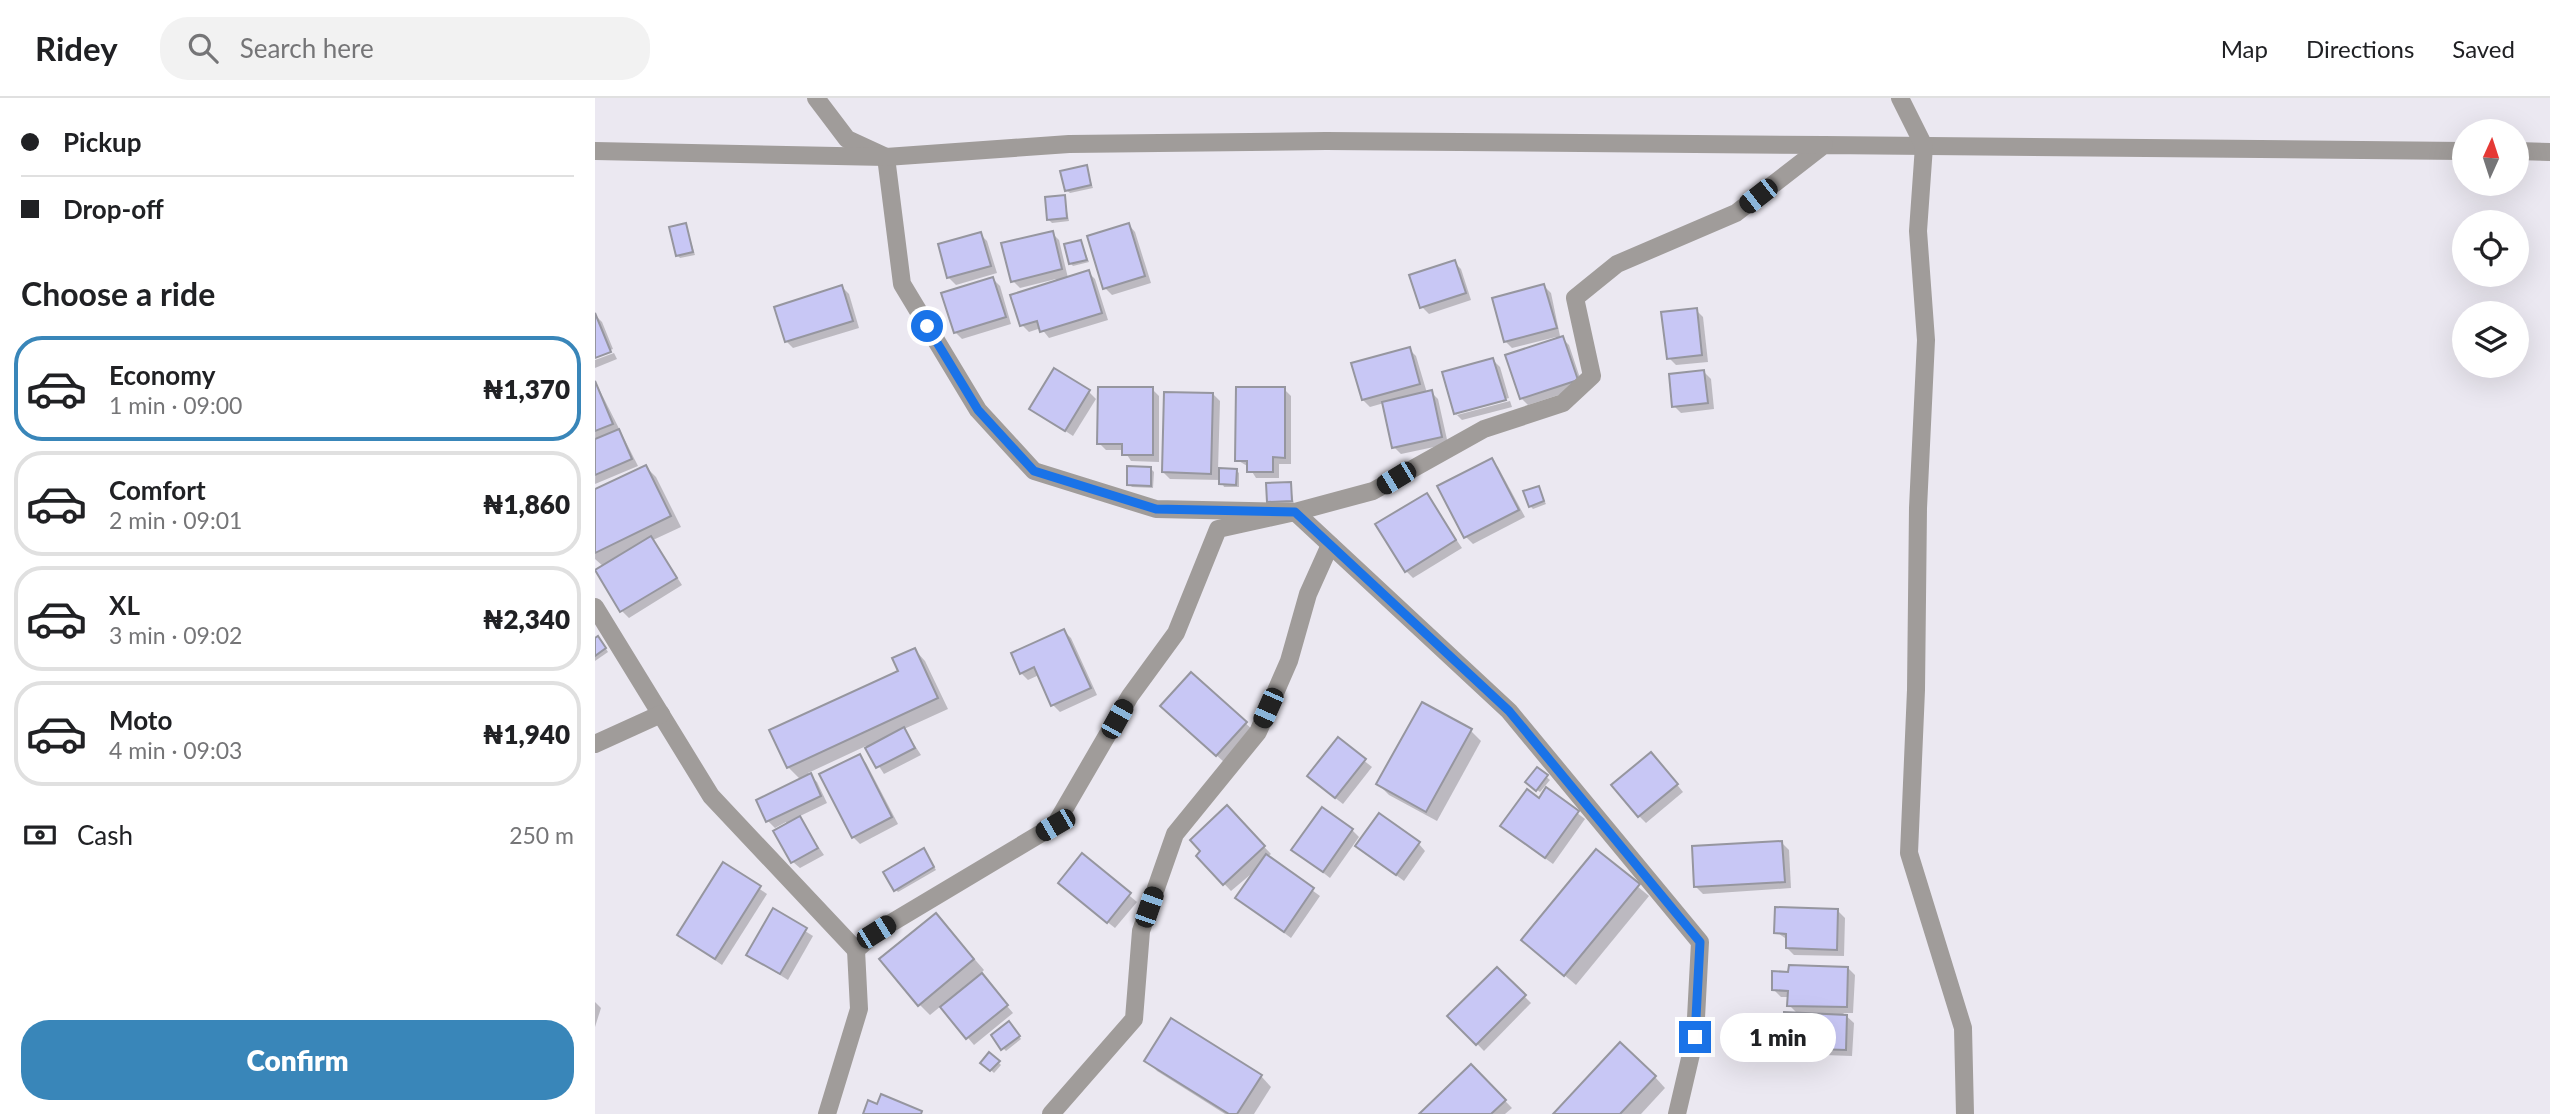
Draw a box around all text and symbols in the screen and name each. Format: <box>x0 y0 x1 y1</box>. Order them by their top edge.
search box <box>160 17 650 80</box>
text: Ridey <box>35 28 118 68</box>
icon: search <box>184 29 222 67</box>
text: Search here <box>240 32 374 64</box>
text: Map <box>2221 34 2268 63</box>
text: Directions <box>2306 34 2414 63</box>
text: Saved <box>2452 34 2515 63</box>
north arrow <box>2452 119 2529 196</box>
map controls <box>2452 119 2529 378</box>
text: Pickup <box>63 126 142 158</box>
car <box>1735 175 1782 217</box>
text: Drop-off <box>63 193 164 225</box>
button: locate <box>2452 210 2529 287</box>
text: Choose a ride <box>21 274 215 313</box>
button: layers <box>2452 301 2529 378</box>
route start <box>911 310 943 342</box>
icon: car <box>25 357 88 420</box>
text: Economy <box>109 359 215 391</box>
text: ₦1,370 <box>483 373 570 405</box>
text: 1 min · 09:00 <box>109 391 242 419</box>
car <box>1373 458 1420 498</box>
icon: car <box>25 472 88 535</box>
text: Comfort <box>109 474 206 506</box>
text: ₦1,860 <box>483 488 570 520</box>
text: 2 min · 09:01 <box>109 506 242 534</box>
icon: car <box>25 587 88 650</box>
text: XL <box>109 589 140 621</box>
text: ₦2,340 <box>483 603 570 635</box>
text: 3 min · 09:02 <box>109 621 242 649</box>
car <box>1250 685 1287 731</box>
car <box>1098 696 1137 742</box>
icon: car <box>25 702 88 765</box>
text: Moto <box>109 704 172 736</box>
text: ₦1,940 <box>483 718 570 750</box>
text: 4 min · 09:03 <box>109 736 242 764</box>
car <box>1032 805 1079 845</box>
icon: cash <box>21 816 59 854</box>
text: Cash <box>77 819 133 851</box>
text: 250 m <box>509 821 574 849</box>
car <box>1133 884 1166 930</box>
car <box>853 912 900 952</box>
callout: 1 min <box>1719 1012 1835 1062</box>
button: Confirm <box>21 1020 574 1100</box>
route end <box>1679 1021 1711 1053</box>
text: 1 min <box>1749 1023 1807 1051</box>

